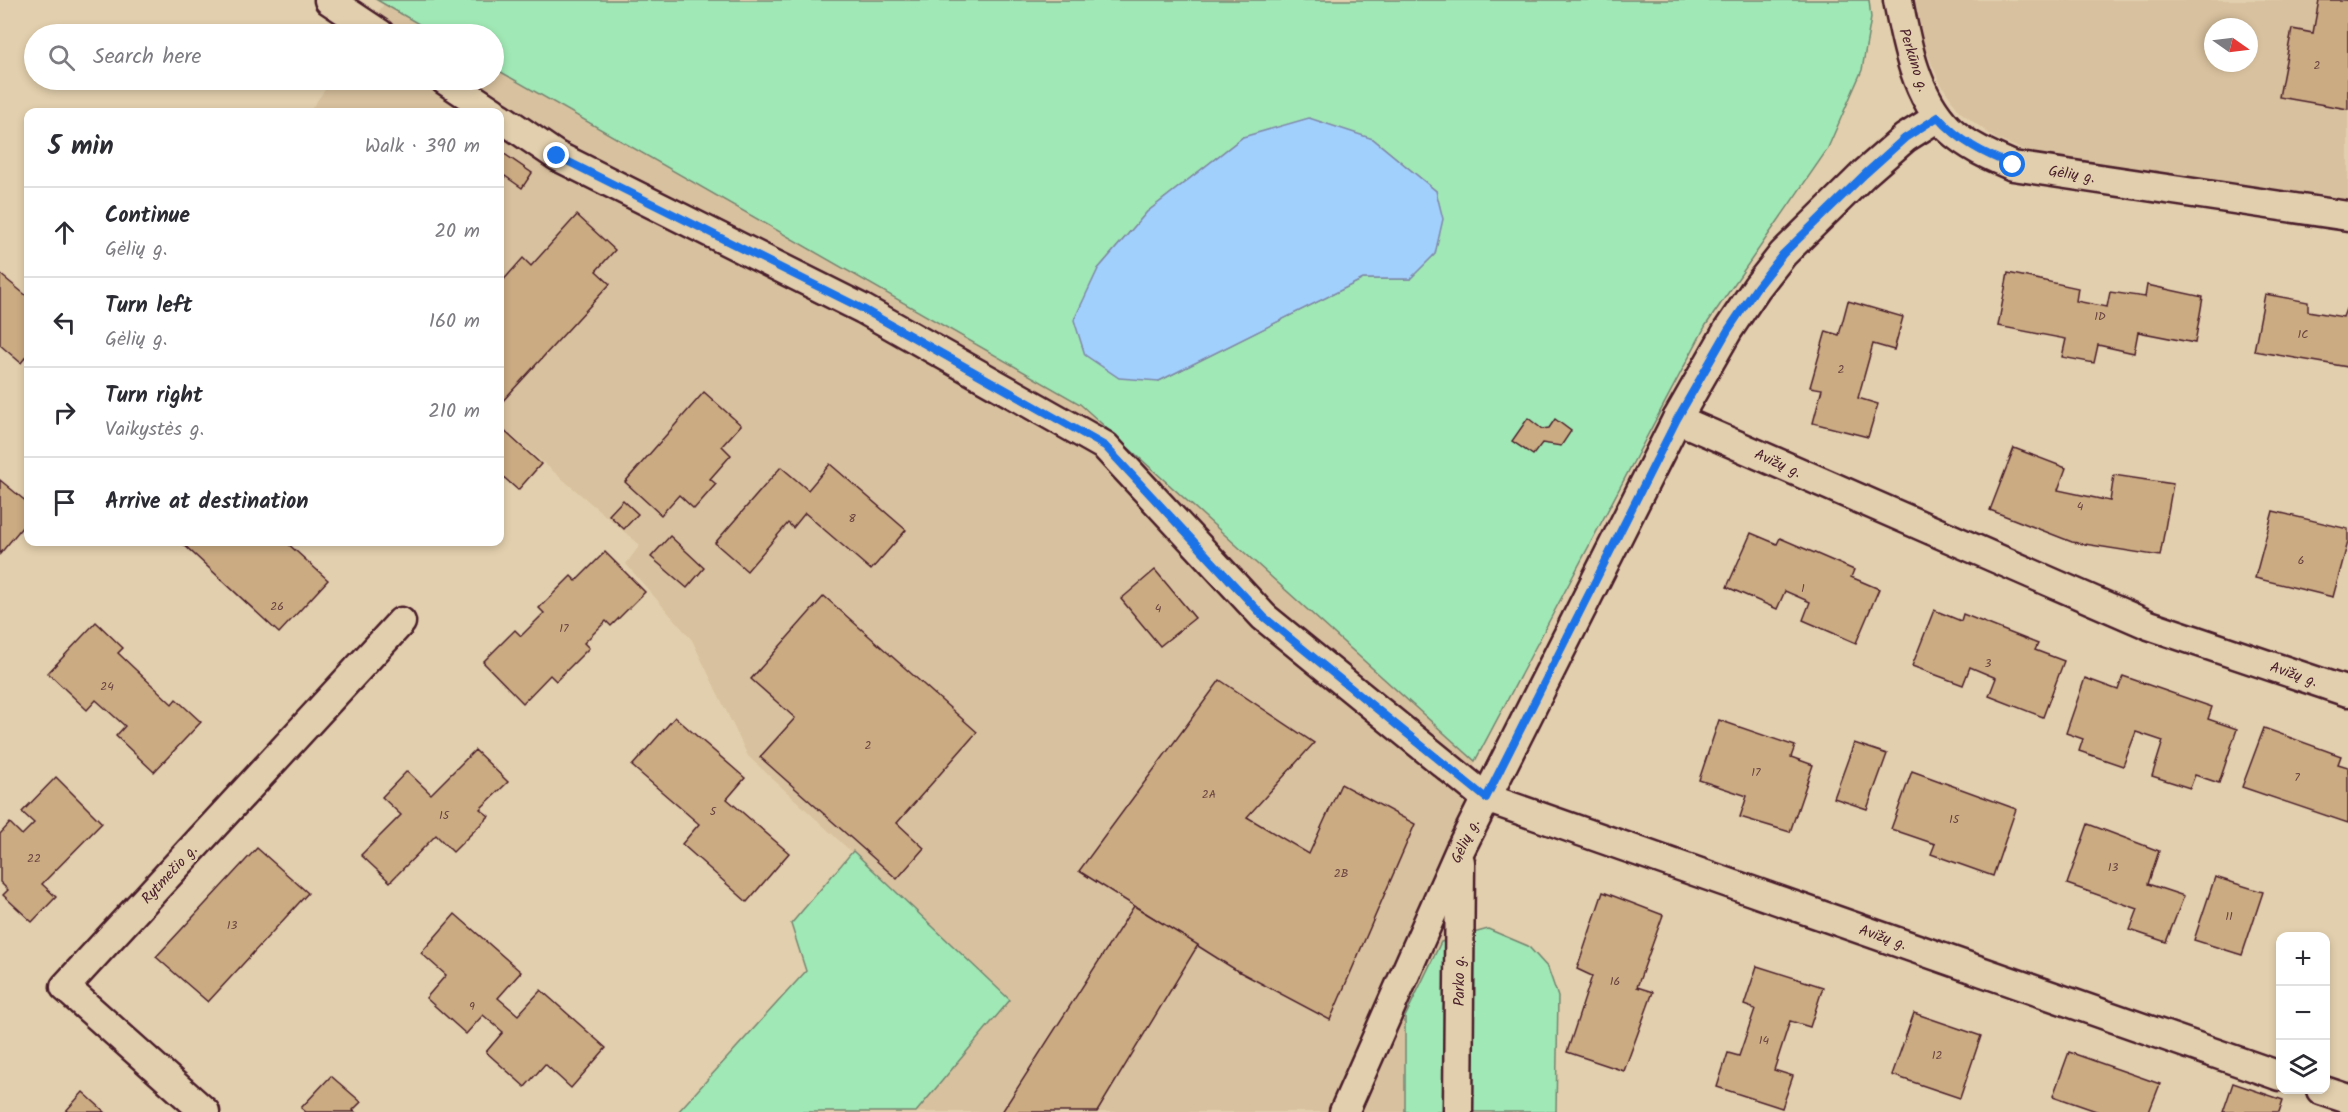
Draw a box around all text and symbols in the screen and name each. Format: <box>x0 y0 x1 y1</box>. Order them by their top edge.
north arrow <box>2204 18 2258 72</box>
search box <box>24 24 504 90</box>
street label: Perkūno g. <box>1892 25 1935 95</box>
text: Search here <box>93 40 201 75</box>
icon: search <box>45 41 78 74</box>
house number: 2 <box>2314 56 2321 75</box>
text: 5 min <box>48 126 114 168</box>
text: Walk · 390 m <box>365 131 480 163</box>
route end <box>543 142 569 168</box>
route start <box>1999 151 2025 177</box>
street label: Gėlių g. <box>2047 159 2097 191</box>
text: Continue <box>105 199 190 234</box>
icon: ahead <box>48 216 81 249</box>
text: 20 m <box>434 216 480 248</box>
text: Gėlių g. <box>105 234 167 266</box>
text: Turn left <box>105 289 192 324</box>
icon: left <box>48 306 81 339</box>
text: 160 m <box>429 306 480 338</box>
house number: 1D <box>2094 307 2106 326</box>
text: Gėlių g. <box>105 324 167 356</box>
house number: 1C <box>2298 325 2308 344</box>
house number: 2 <box>1838 360 1845 379</box>
text: Turn right <box>105 379 203 414</box>
icon: right <box>48 396 81 429</box>
text: 210 m <box>428 396 480 428</box>
text: Vaikystės g. <box>105 414 204 446</box>
street label: Avižų g. <box>1750 443 1805 485</box>
text: Arrive at destination <box>105 485 308 520</box>
icon: arrive <box>48 486 81 519</box>
house number: 4 <box>2077 497 2084 516</box>
house number: 8 <box>848 509 856 528</box>
house number: 6 <box>2298 551 2304 570</box>
house number: 1 <box>1801 579 1805 598</box>
house number: 26 <box>270 597 284 616</box>
house number: 4 <box>1155 599 1162 618</box>
house number: 17 <box>559 619 569 638</box>
house number: 3 <box>1985 654 1992 673</box>
street label: Avižų g. <box>2266 656 2321 694</box>
house number: 24 <box>100 677 114 696</box>
house number: 2 <box>865 736 872 755</box>
house number: 17 <box>1751 763 1761 782</box>
house number: 7 <box>2294 768 2300 787</box>
house number: 2A <box>1202 785 1216 804</box>
house number: 5 <box>710 802 718 821</box>
house number: 15 <box>439 806 451 825</box>
house number: 15 <box>1949 810 1961 829</box>
street label: Gėlių g. <box>1445 815 1487 868</box>
street label: Rytmečio g. <box>136 839 204 910</box>
house number: 22 <box>27 849 41 868</box>
house number: 13 <box>2108 858 2118 877</box>
house number: 2B <box>1334 864 1348 883</box>
house number: 11 <box>2225 907 2233 926</box>
house number: 13 <box>227 916 237 935</box>
street label: Avižų g. <box>1855 919 1910 957</box>
map controls <box>2276 932 2330 1094</box>
button: + <box>2276 932 2330 986</box>
street label: Parko g. <box>1448 956 1472 1006</box>
house number: 16 <box>1610 972 1620 991</box>
button: − <box>2276 986 2330 1040</box>
house number: 9 <box>469 997 475 1016</box>
house number: 14 <box>1759 1031 1770 1050</box>
button: layers <box>2276 1040 2330 1094</box>
house number: 12 <box>1932 1046 1942 1065</box>

